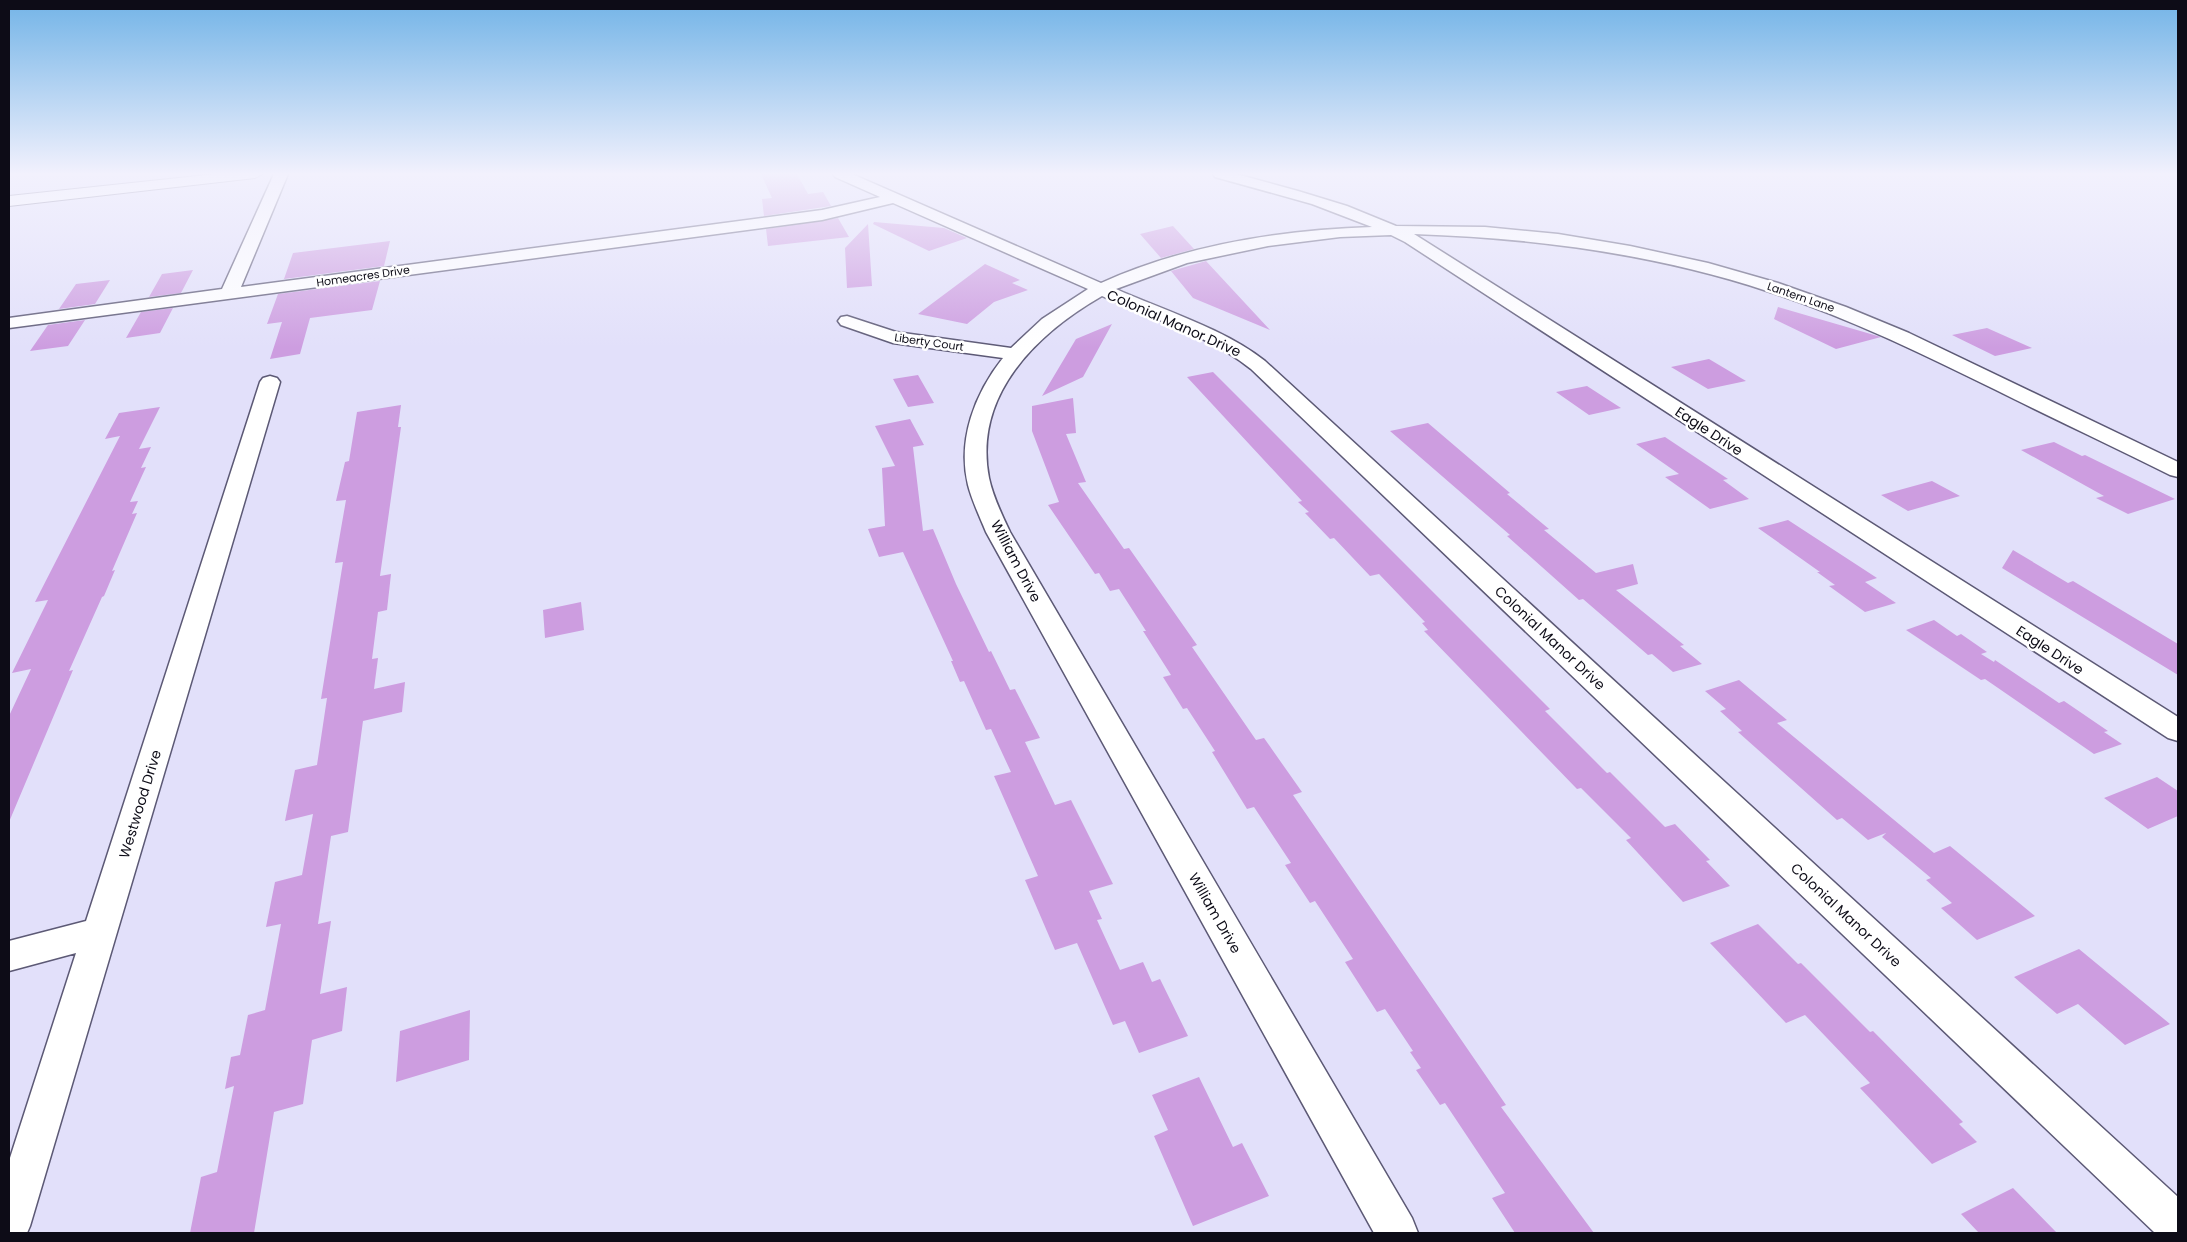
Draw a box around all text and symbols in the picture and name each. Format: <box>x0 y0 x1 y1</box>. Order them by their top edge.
street label: Homeacres Drive <box>315 262 411 290</box>
street label: Lantern Lane <box>1765 278 1837 316</box>
street label: Colonial Manor Drive <box>1104 284 1244 362</box>
street label: Liberty Court <box>893 329 965 355</box>
street label: Eagle Drive <box>1671 402 1747 461</box>
street label: William Drive <box>986 516 1046 606</box>
street label: Colonial Manor Drive <box>1490 581 1610 695</box>
street label: Eagle Drive <box>2012 621 2088 680</box>
street label: Westwood Drive <box>114 747 166 861</box>
street label: Colonial Manor Drive <box>1786 858 1906 972</box>
street label: William Drive <box>1184 869 1246 957</box>

